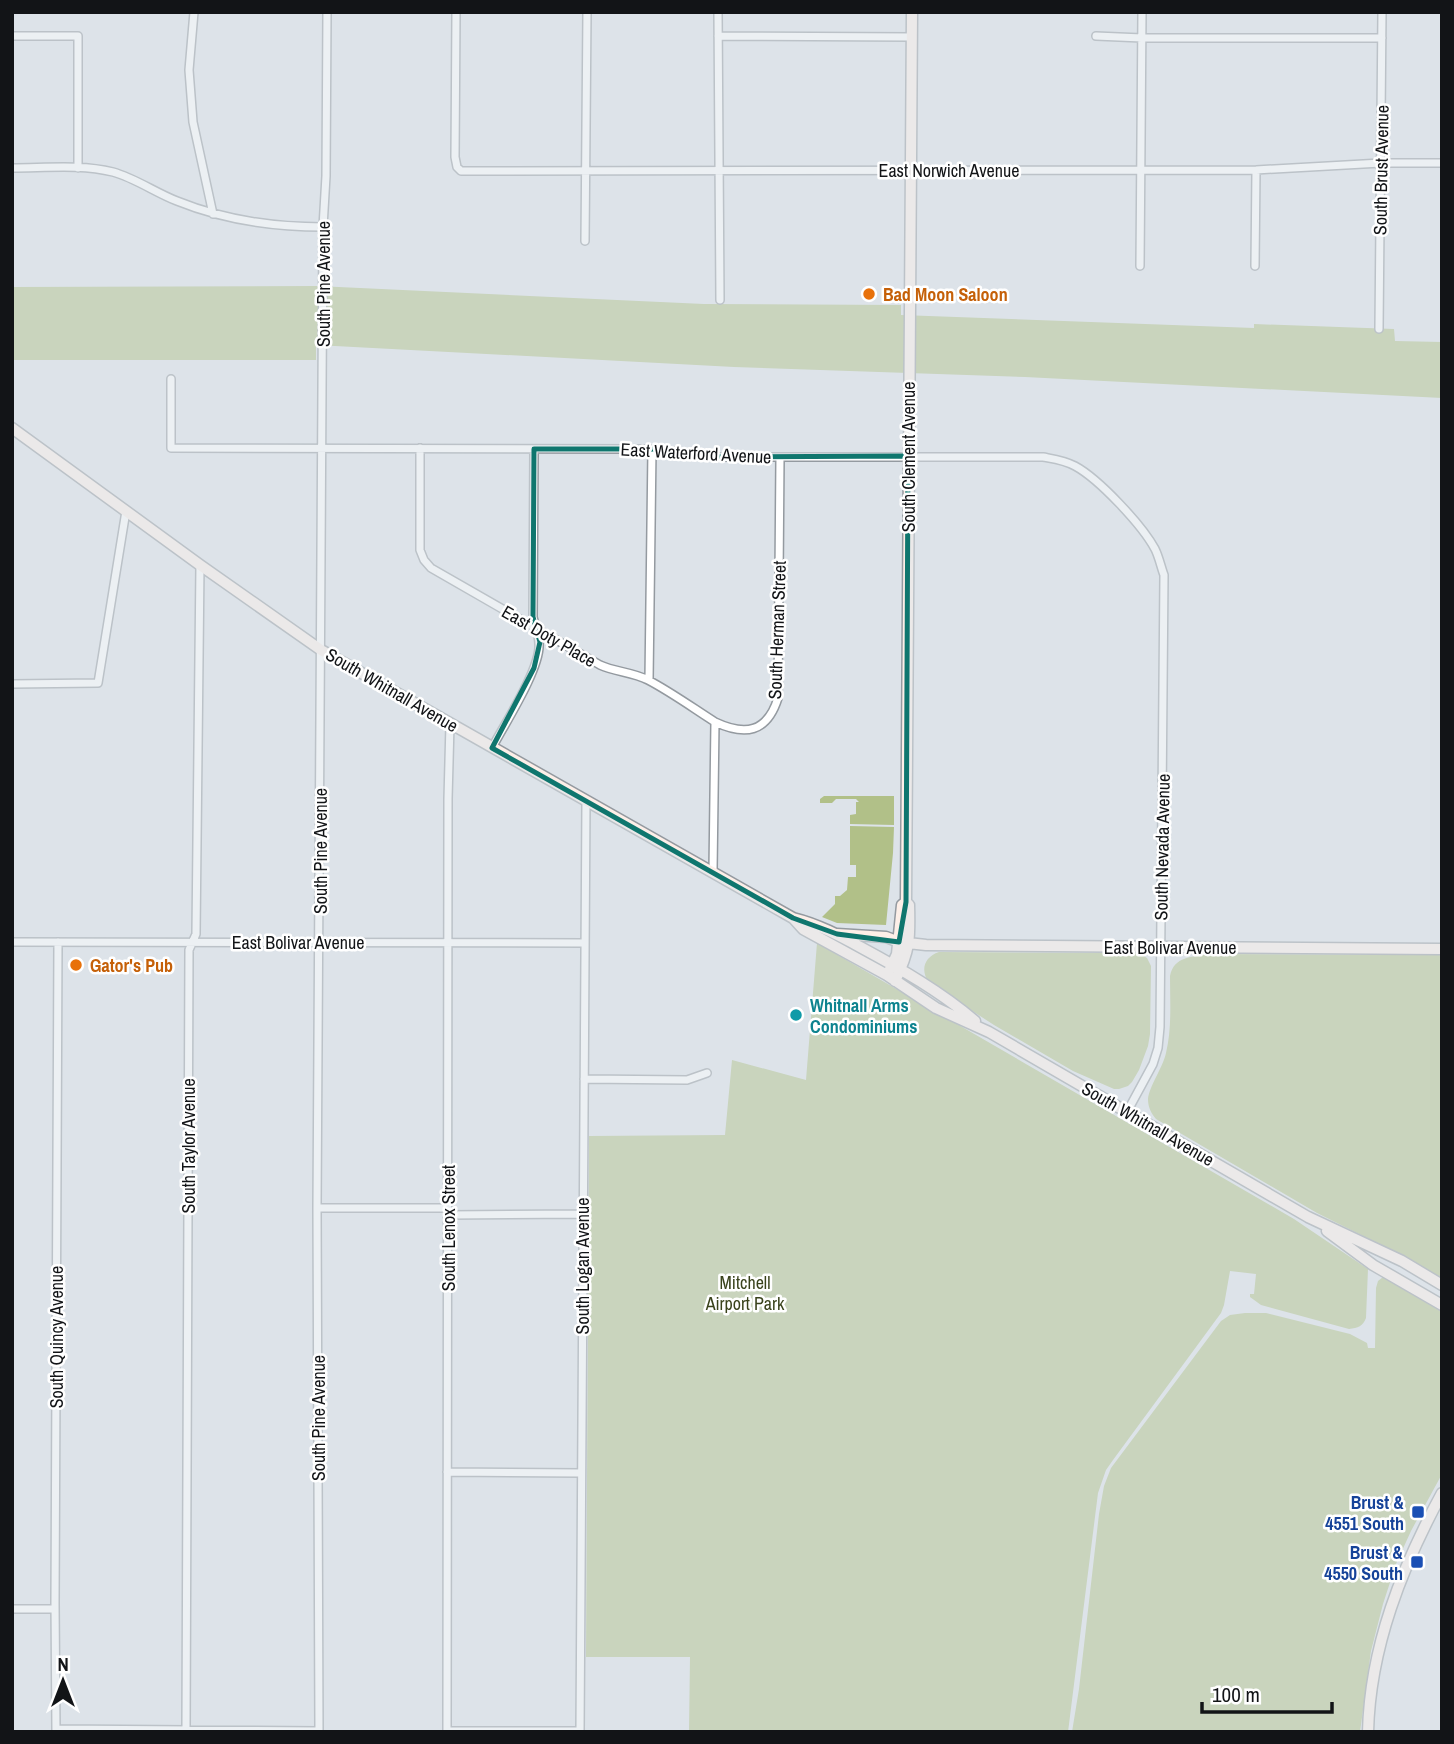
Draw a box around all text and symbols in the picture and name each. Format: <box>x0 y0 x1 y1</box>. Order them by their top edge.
street label: South Brust Avenue <box>1367 105 1395 235</box>
street label: East Norwich Avenue <box>879 158 1019 183</box>
street label: South Pine Avenue <box>311 221 336 347</box>
place label: Bad Moon Saloon <box>883 282 1008 307</box>
marker: Bad Moon Saloon <box>861 286 877 302</box>
street label: South Clement Avenue <box>896 382 921 532</box>
street label: East Waterford Avenue <box>620 437 772 469</box>
street label: South Herman Street <box>762 560 792 700</box>
street label: East Doty Place <box>497 599 601 673</box>
street label: South Whitnall Avenue <box>321 642 463 738</box>
street label: South Nevada Avenue <box>1148 773 1176 921</box>
street label: South Pine Avenue <box>308 788 333 914</box>
street label: East Bolivar Avenue <box>232 930 364 955</box>
street label: East Bolivar Avenue <box>1104 935 1236 960</box>
place label: Gator's Pub <box>90 953 173 978</box>
marker: Gator's Pub <box>68 957 84 973</box>
place label: Whitnall Arms Condominiums <box>810 993 917 1039</box>
marker: Whitnall Arms Condominiums <box>788 1007 804 1023</box>
street label: South Whitnall Avenue <box>1077 1076 1219 1172</box>
street label: South Taylor Avenue <box>176 1078 201 1214</box>
street label: South Lenox Street <box>436 1165 461 1291</box>
street label: South Logan Avenue <box>570 1198 595 1334</box>
street label: South Quincy Avenue <box>44 1266 69 1408</box>
park label: Mitchell Airport Park <box>705 1270 785 1316</box>
street label: South Pine Avenue <box>306 1355 331 1481</box>
place label: Brust & 4551 South <box>1325 1490 1404 1536</box>
marker: Brust & 4551 South <box>1410 1504 1426 1520</box>
place label: Brust & 4550 South <box>1324 1540 1403 1586</box>
marker: Brust & 4550 South <box>1409 1554 1425 1570</box>
north arrow <box>28 1646 98 1716</box>
text: N <box>57 1651 69 1677</box>
scale bar <box>1202 1670 1332 1714</box>
text: 100 m <box>1212 1680 1260 1709</box>

